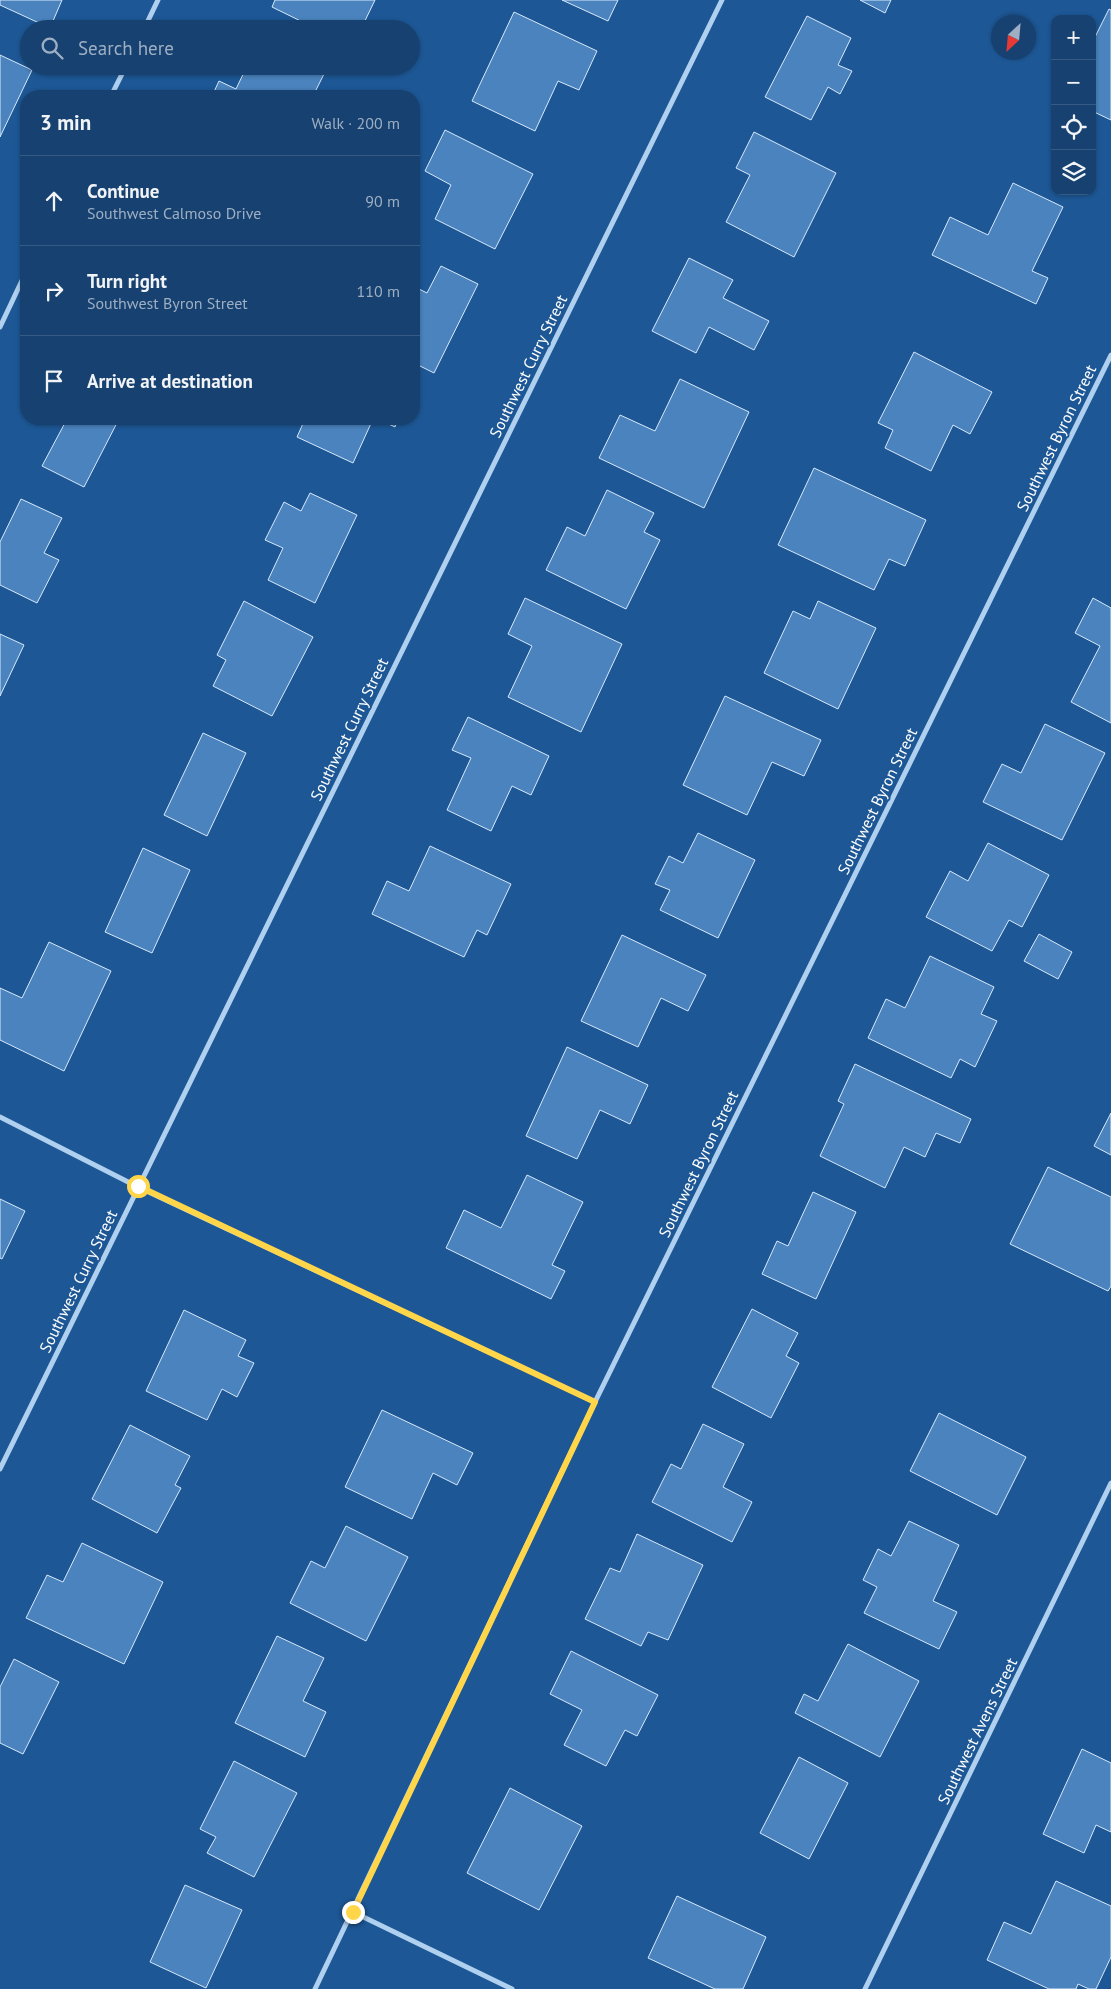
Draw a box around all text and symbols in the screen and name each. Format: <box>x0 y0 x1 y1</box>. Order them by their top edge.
north arrow <box>991 15 1036 60</box>
map controls <box>1051 15 1096 195</box>
button: + <box>1051 15 1096 60</box>
search box <box>20 20 420 75</box>
icon: search <box>38 34 66 62</box>
text: Search here <box>78 36 174 60</box>
button: − <box>1051 60 1096 105</box>
button: locate <box>1051 105 1096 150</box>
text: 3 min <box>40 109 91 136</box>
text: Walk · 200 m <box>311 113 400 133</box>
button: layers <box>1051 150 1096 195</box>
text: Continue <box>87 179 159 203</box>
icon: ahead <box>40 187 68 215</box>
text: 90 m <box>365 191 400 211</box>
text: Southwest Calmoso Drive <box>87 203 262 223</box>
text: Turn right <box>87 269 167 293</box>
icon: right <box>40 277 68 305</box>
text: 110 m <box>357 281 400 301</box>
street label: Southwest Curry Street <box>485 291 572 441</box>
text: Southwest Byron Street <box>87 293 248 313</box>
street label: Southwest Byron Street <box>1012 361 1100 515</box>
icon: arrive <box>40 367 68 395</box>
text: Arrive at destination <box>87 369 253 393</box>
street label: Southwest Curry Street <box>306 654 393 804</box>
street label: Southwest Byron Street <box>833 724 921 878</box>
street label: Southwest Byron Street <box>654 1087 742 1241</box>
route start <box>127 1175 150 1198</box>
street label: Southwest Curry Street <box>35 1206 122 1356</box>
street label: Southwest Avens Street <box>933 1654 1021 1808</box>
route end <box>342 1901 365 1924</box>

